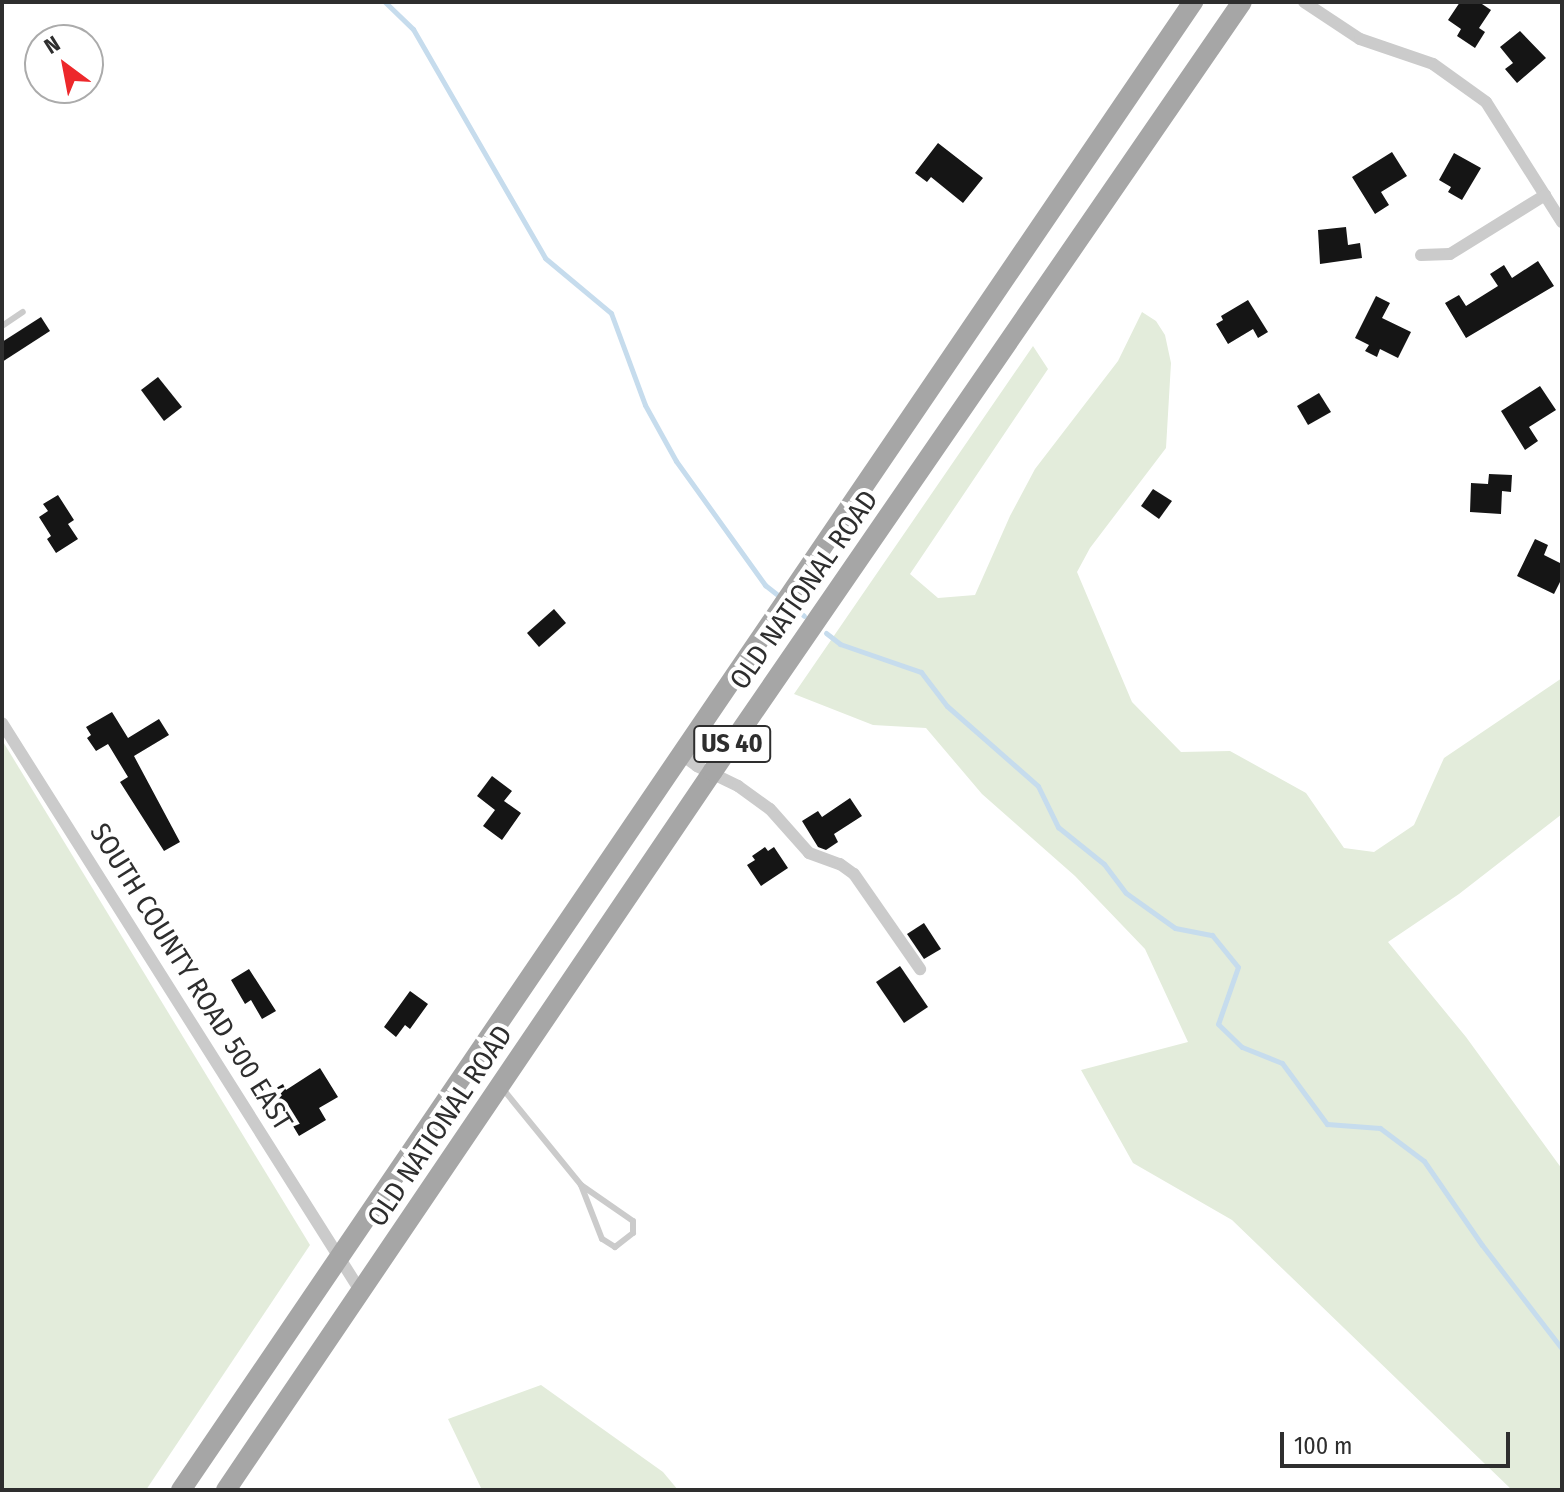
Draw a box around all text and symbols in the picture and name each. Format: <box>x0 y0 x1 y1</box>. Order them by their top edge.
north arrow <box>24 24 104 104</box>
text: N <box>39 30 65 60</box>
street label: OLD NATIONAL ROAD <box>723 484 885 696</box>
road number: US 40 <box>692 722 772 766</box>
street label: SOUTH COUNTY ROAD 500 EAST <box>83 817 299 1137</box>
street label: OLD NATIONAL ROAD <box>360 1019 520 1233</box>
scale bar <box>1284 1416 1514 1466</box>
text: 100 m <box>1294 1432 1352 1460</box>

